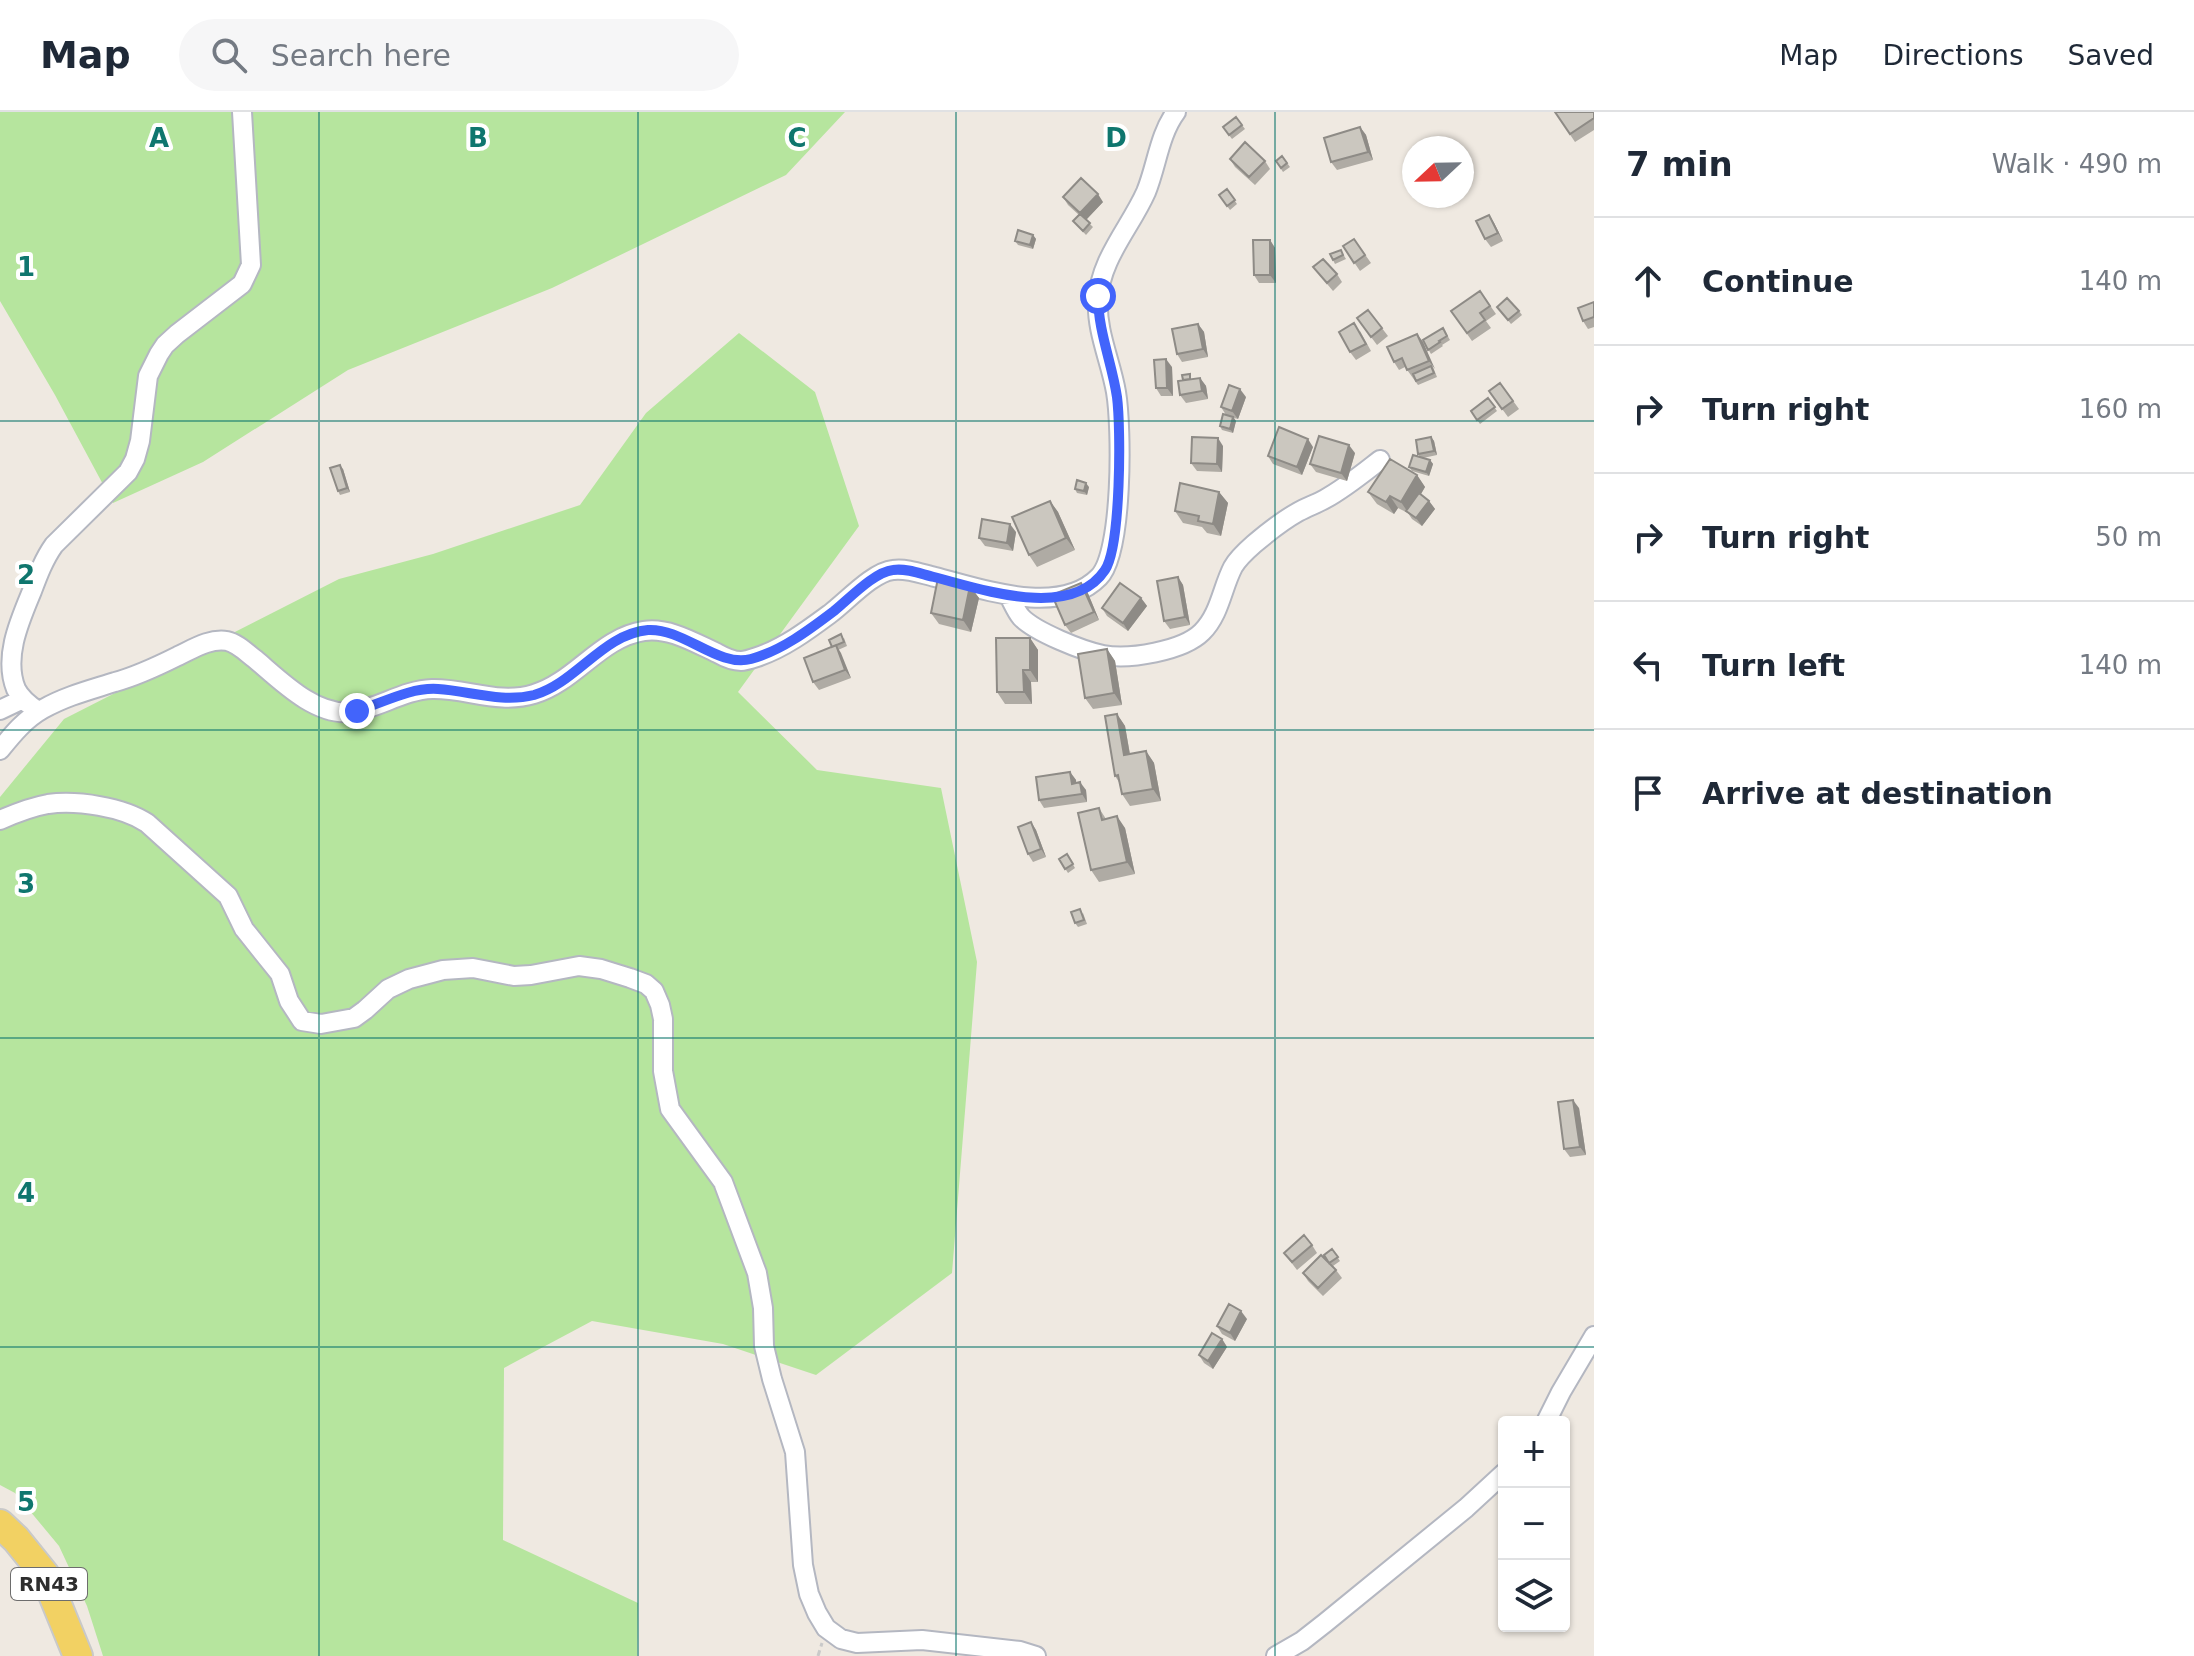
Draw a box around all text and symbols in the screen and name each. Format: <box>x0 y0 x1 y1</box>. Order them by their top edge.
search box <box>179 19 739 91</box>
text: Map <box>40 33 131 77</box>
icon: search <box>207 33 251 77</box>
text: Search here <box>271 38 451 73</box>
text: Map <box>1779 39 1838 72</box>
text: Directions <box>1882 39 2023 72</box>
text: Saved <box>2067 39 2154 72</box>
text: A <box>149 123 169 153</box>
text: B <box>468 123 488 153</box>
text: C <box>787 123 807 153</box>
text: D <box>1105 123 1127 153</box>
north arrow <box>1402 136 1474 208</box>
text: 7 min <box>1626 144 1733 184</box>
text: Walk · 490 m <box>1992 149 2162 179</box>
text: 1 <box>17 252 35 282</box>
icon: ahead <box>1626 259 1670 303</box>
text: Continue <box>1702 264 1854 299</box>
text: 140 m <box>2079 266 2162 296</box>
route start <box>1080 278 1116 314</box>
icon: right <box>1626 387 1670 431</box>
text: Turn right <box>1702 392 1869 427</box>
text: 160 m <box>2079 394 2162 424</box>
icon: right <box>1626 515 1670 559</box>
text: Turn right <box>1702 520 1869 555</box>
text: 50 m <box>2095 522 2162 552</box>
text: 2 <box>17 560 35 590</box>
icon: left <box>1626 643 1670 687</box>
text: Turn left <box>1702 648 1845 683</box>
text: 140 m <box>2079 650 2162 680</box>
route end <box>339 693 375 729</box>
icon: arrive <box>1626 771 1670 815</box>
text: Arrive at destination <box>1702 776 2053 811</box>
text: 3 <box>17 869 35 899</box>
text: 4 <box>17 1178 35 1208</box>
map controls <box>1498 1416 1570 1632</box>
button: + <box>1498 1416 1570 1488</box>
text: 5 <box>17 1487 35 1517</box>
button: − <box>1498 1488 1570 1560</box>
button: layers <box>1498 1560 1570 1632</box>
road number: RN43 <box>11 1568 87 1600</box>

